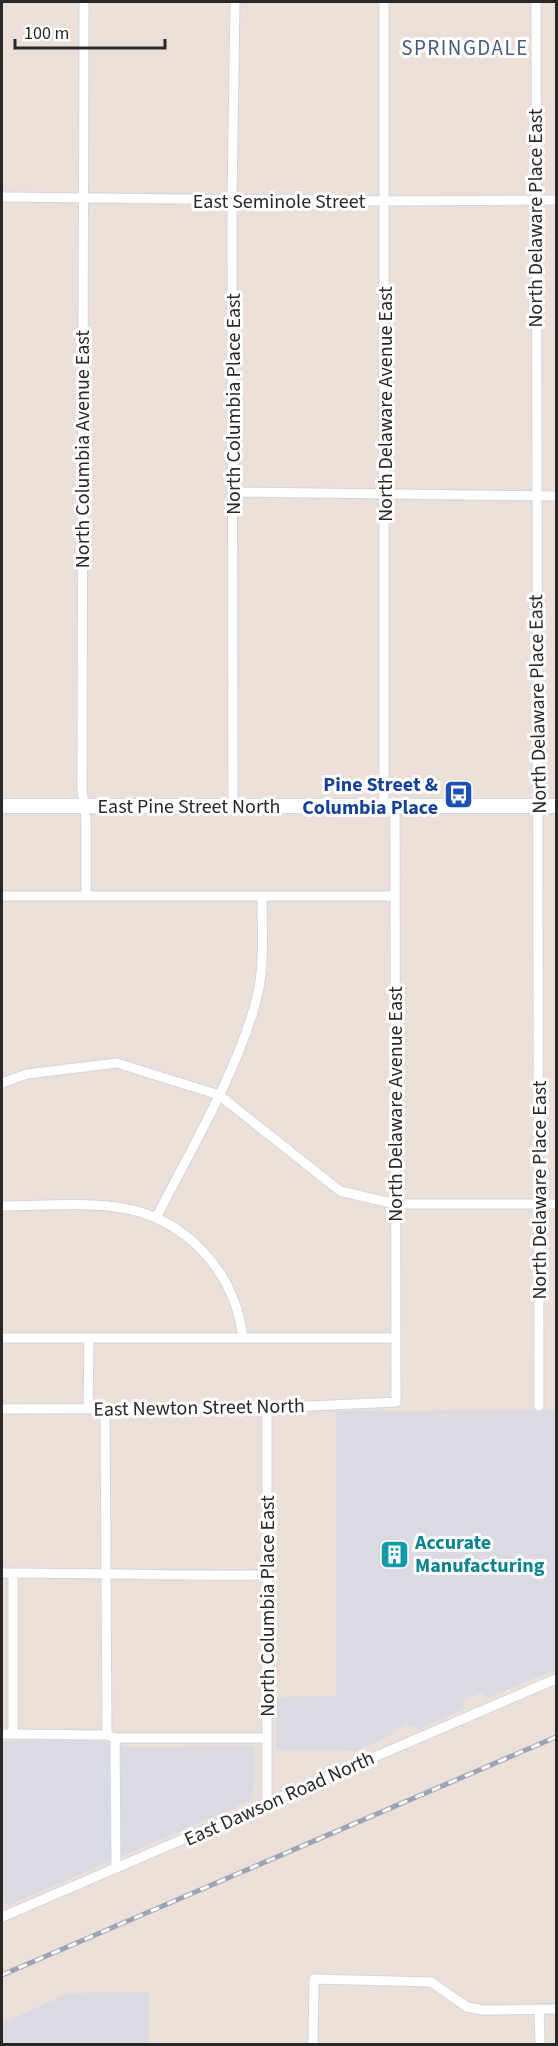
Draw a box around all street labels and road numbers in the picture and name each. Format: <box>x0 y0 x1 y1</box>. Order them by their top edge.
street label: North Delaware Place East <box>522 108 550 328</box>
street label: East Seminole Street <box>193 188 365 216</box>
street label: North Delaware Avenue East <box>372 286 400 522</box>
street label: North Columbia Place East <box>220 293 248 515</box>
street label: North Columbia Avenue East <box>69 330 97 568</box>
street label: North Delaware Place East <box>522 594 554 814</box>
street label: East Pine Street North <box>98 793 280 821</box>
street label: North Delaware Avenue East <box>382 986 410 1222</box>
street label: North Delaware Place East <box>526 1080 554 1300</box>
street label: East Newton Street North <box>93 1392 305 1424</box>
street label: North Columbia Place East <box>254 1495 282 1717</box>
street label: East Dawson Road North <box>180 1744 379 1854</box>

